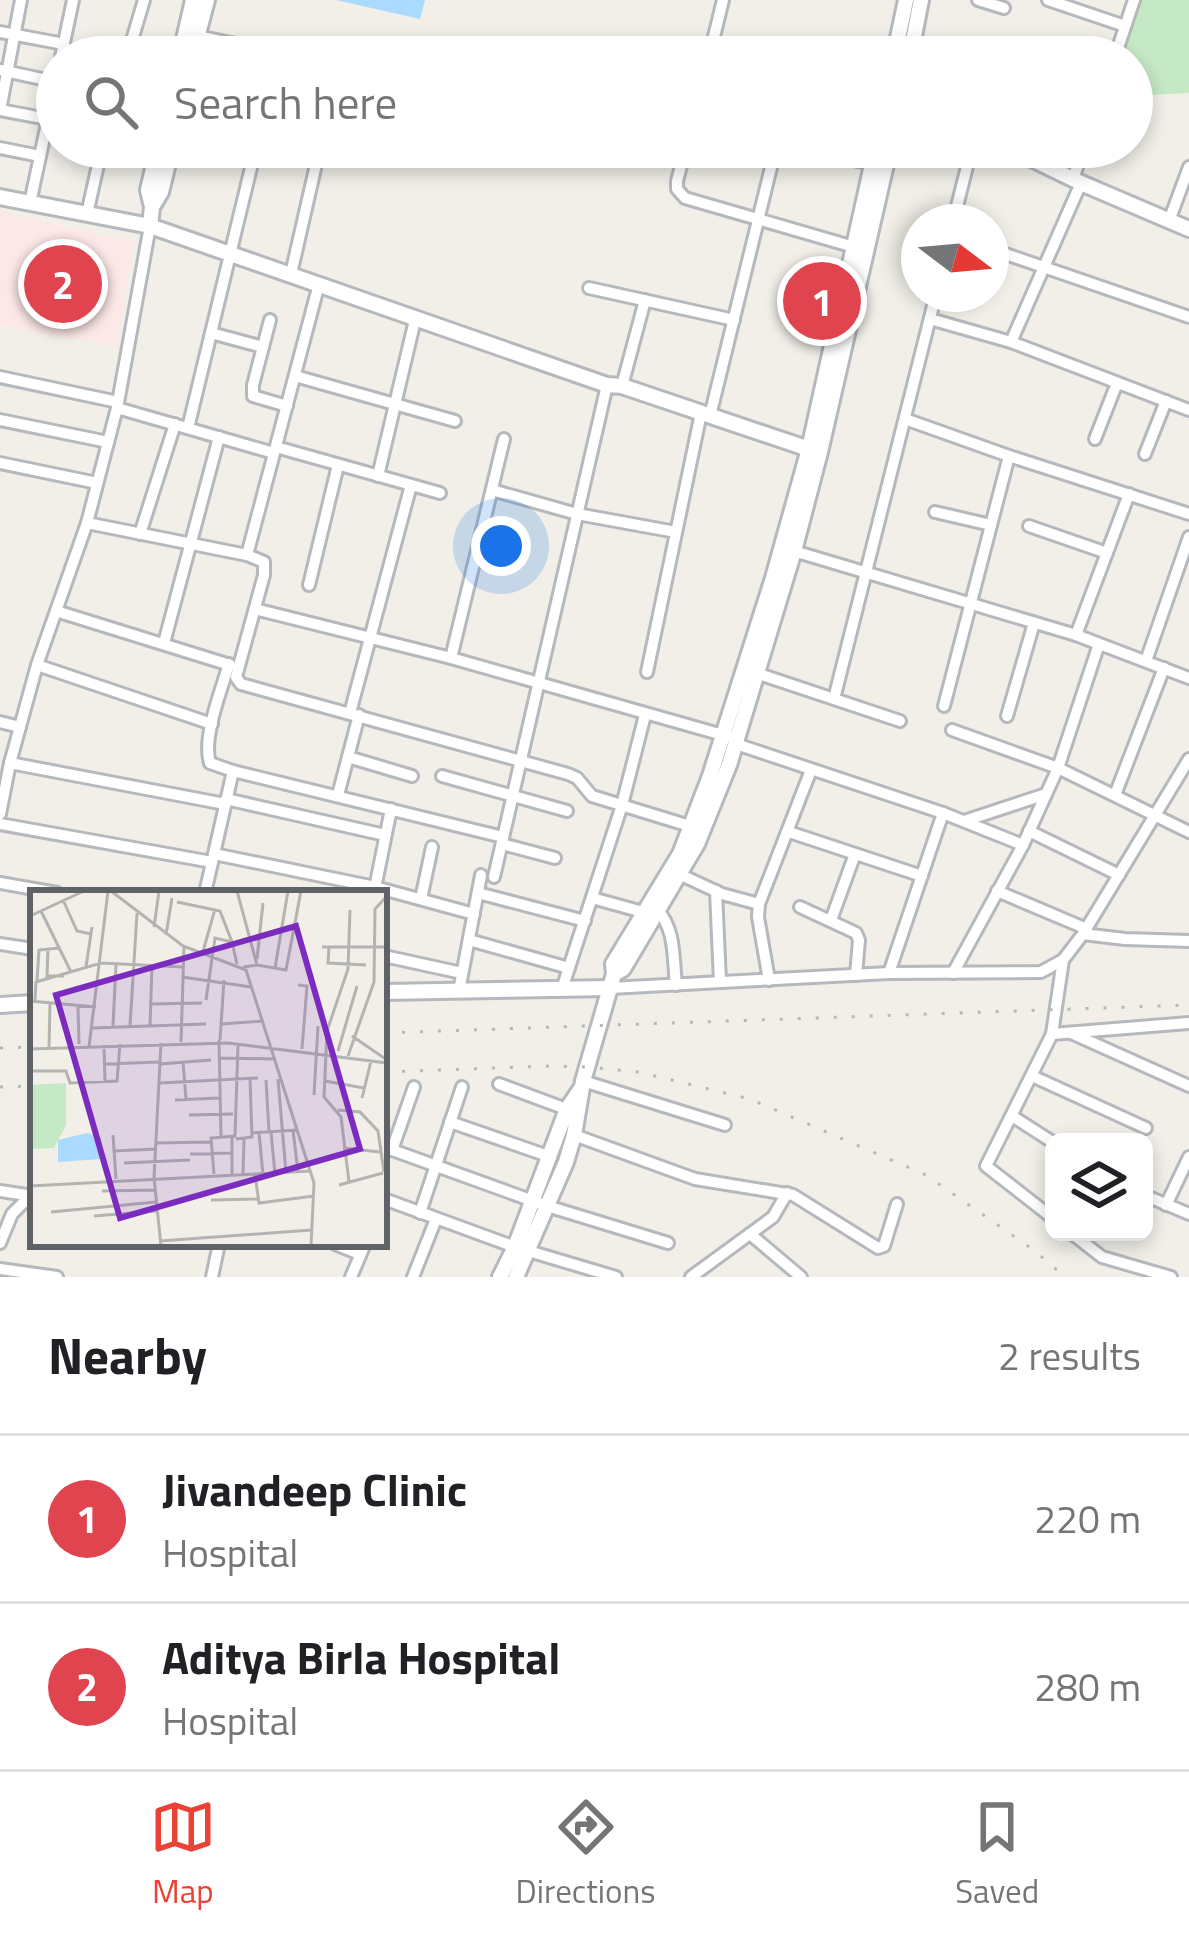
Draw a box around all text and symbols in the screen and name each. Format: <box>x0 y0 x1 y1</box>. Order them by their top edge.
search box <box>36 36 1153 168</box>
text: Search here <box>174 68 397 136</box>
icon: search <box>78 69 144 135</box>
north arrow <box>901 204 1009 312</box>
pin: 2 <box>24 239 102 329</box>
pin: 1 <box>783 256 861 346</box>
your location <box>471 516 531 576</box>
inset map <box>30 890 387 1247</box>
map controls <box>1045 1133 1153 1241</box>
button: layers <box>1045 1133 1153 1241</box>
text: Nearby <box>48 1316 207 1394</box>
text: 2 results <box>998 1326 1141 1385</box>
text: Jivandeep Clinic <box>162 1455 467 1523</box>
text: 1 <box>76 1489 98 1548</box>
text: 220 m <box>1034 1489 1141 1548</box>
text: Hospital <box>162 1523 298 1582</box>
text: Aditya Birla Hospital <box>162 1623 560 1691</box>
text: 2 <box>76 1657 98 1716</box>
text: 280 m <box>1034 1657 1141 1716</box>
text: Hospital <box>162 1691 298 1750</box>
tab: Map <box>150 1794 216 1916</box>
tab: Directions <box>516 1794 655 1916</box>
tab: Saved <box>955 1794 1039 1916</box>

